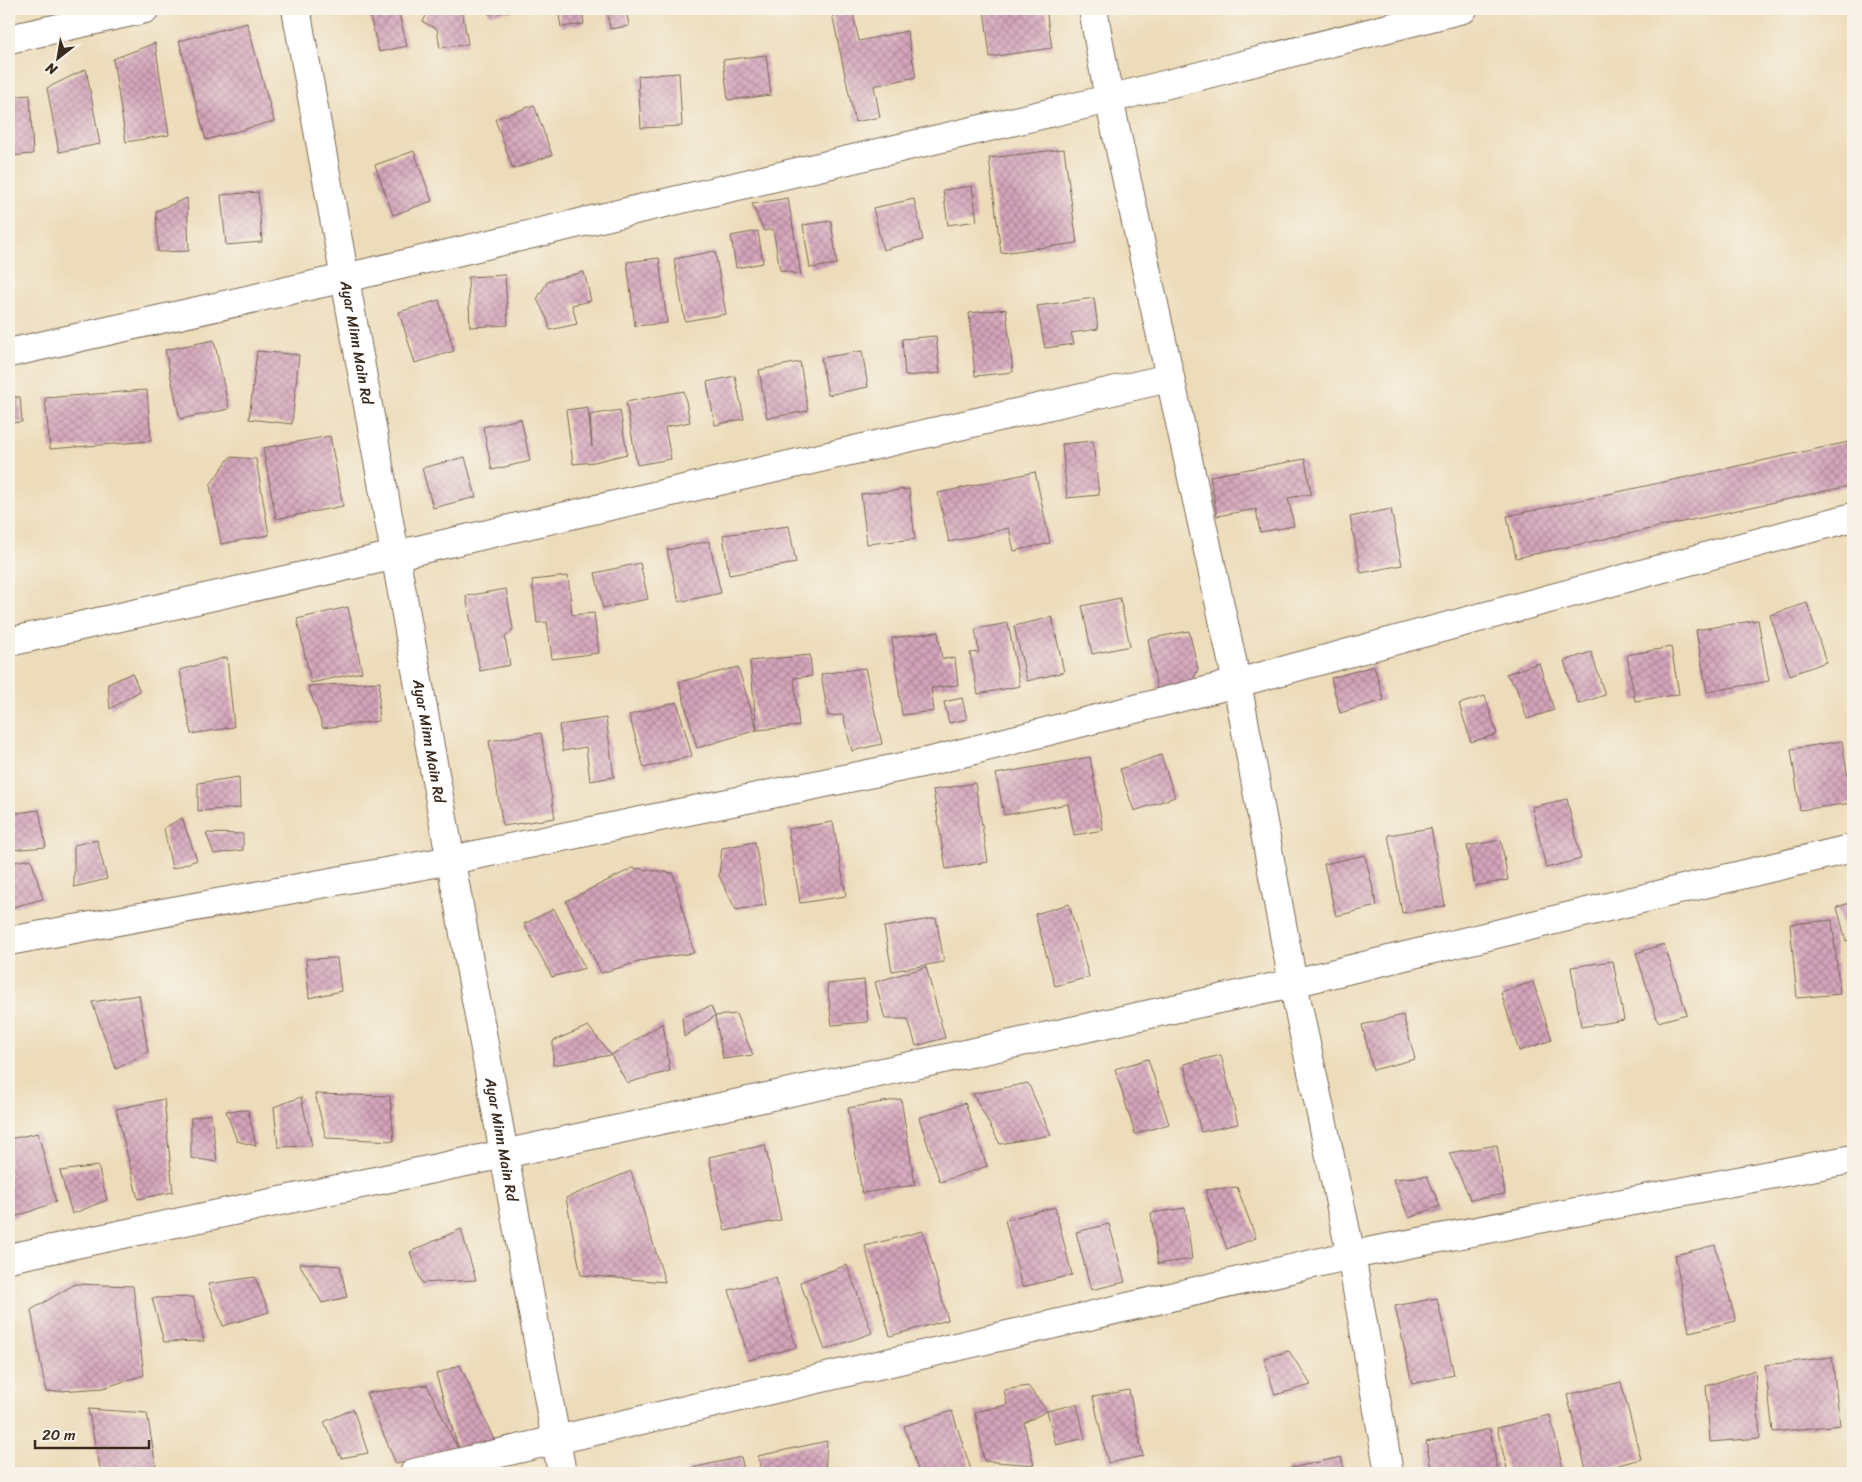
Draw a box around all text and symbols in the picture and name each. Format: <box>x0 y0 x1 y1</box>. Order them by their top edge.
north arrow <box>32 32 82 82</box>
text: N <box>41 55 63 82</box>
street label: Ayar Minn Main Rd <box>332 278 381 408</box>
street label: Ayar Minn Main Rd <box>405 676 453 806</box>
street label: Ayar Minn Main Rd <box>477 1075 526 1204</box>
scale bar <box>35 1417 149 1449</box>
text: 20 m <box>42 1422 76 1448</box>

